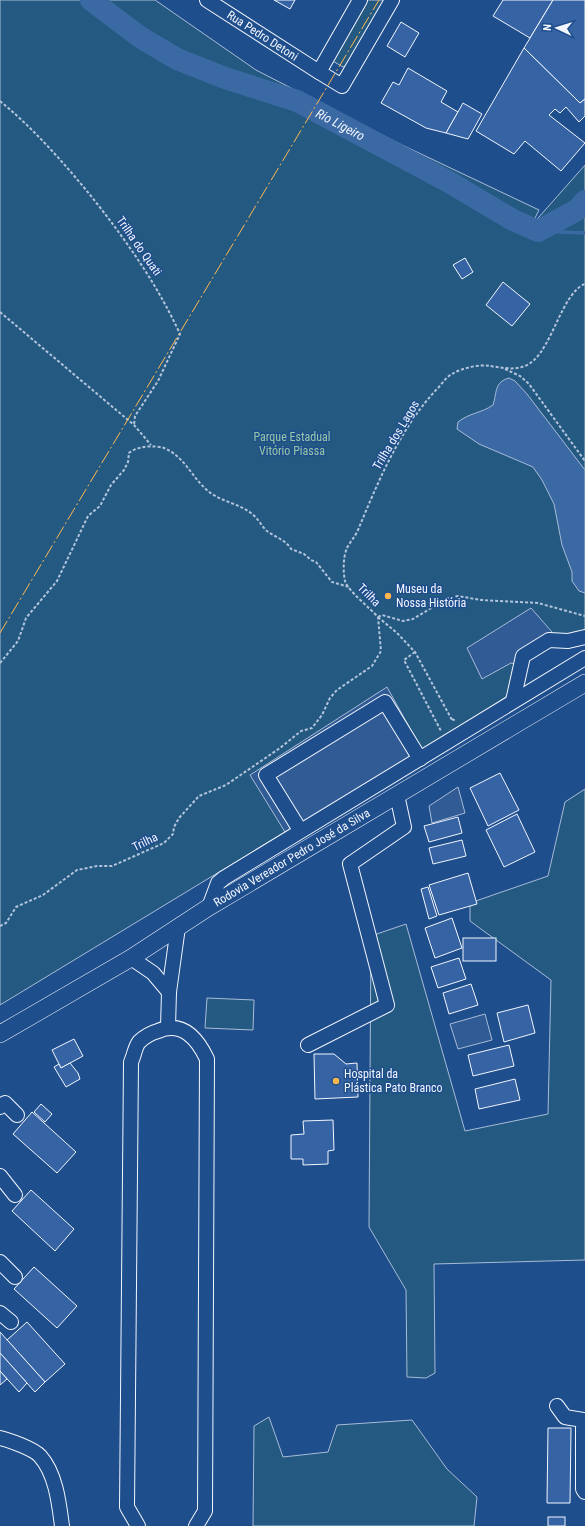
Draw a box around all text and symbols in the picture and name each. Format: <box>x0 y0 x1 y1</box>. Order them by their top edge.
street label: Rua Pedro Detoni <box>224 8 301 64</box>
north arrow <box>537 8 577 48</box>
text: N <box>541 23 554 31</box>
water label: Rio Ligeiro <box>313 106 367 144</box>
street label: Trilha do Quati <box>113 214 165 278</box>
street label: Trilha dos Lagos <box>370 398 422 472</box>
park label: Parque Estadual Vitório Piassa <box>253 430 331 458</box>
street label: Trilha <box>355 581 384 610</box>
place label: Museu da Nossa História <box>396 582 466 610</box>
marker: Museu da Nossa História <box>383 591 393 601</box>
street label: Rodovia Vereador Pedro José da Silva <box>211 806 373 910</box>
street label: Trilha <box>130 830 160 854</box>
place label: Hospital da Plástica Pato Branco <box>344 1067 443 1095</box>
marker: Hospital da Plástica Pato Branco <box>331 1076 341 1086</box>

